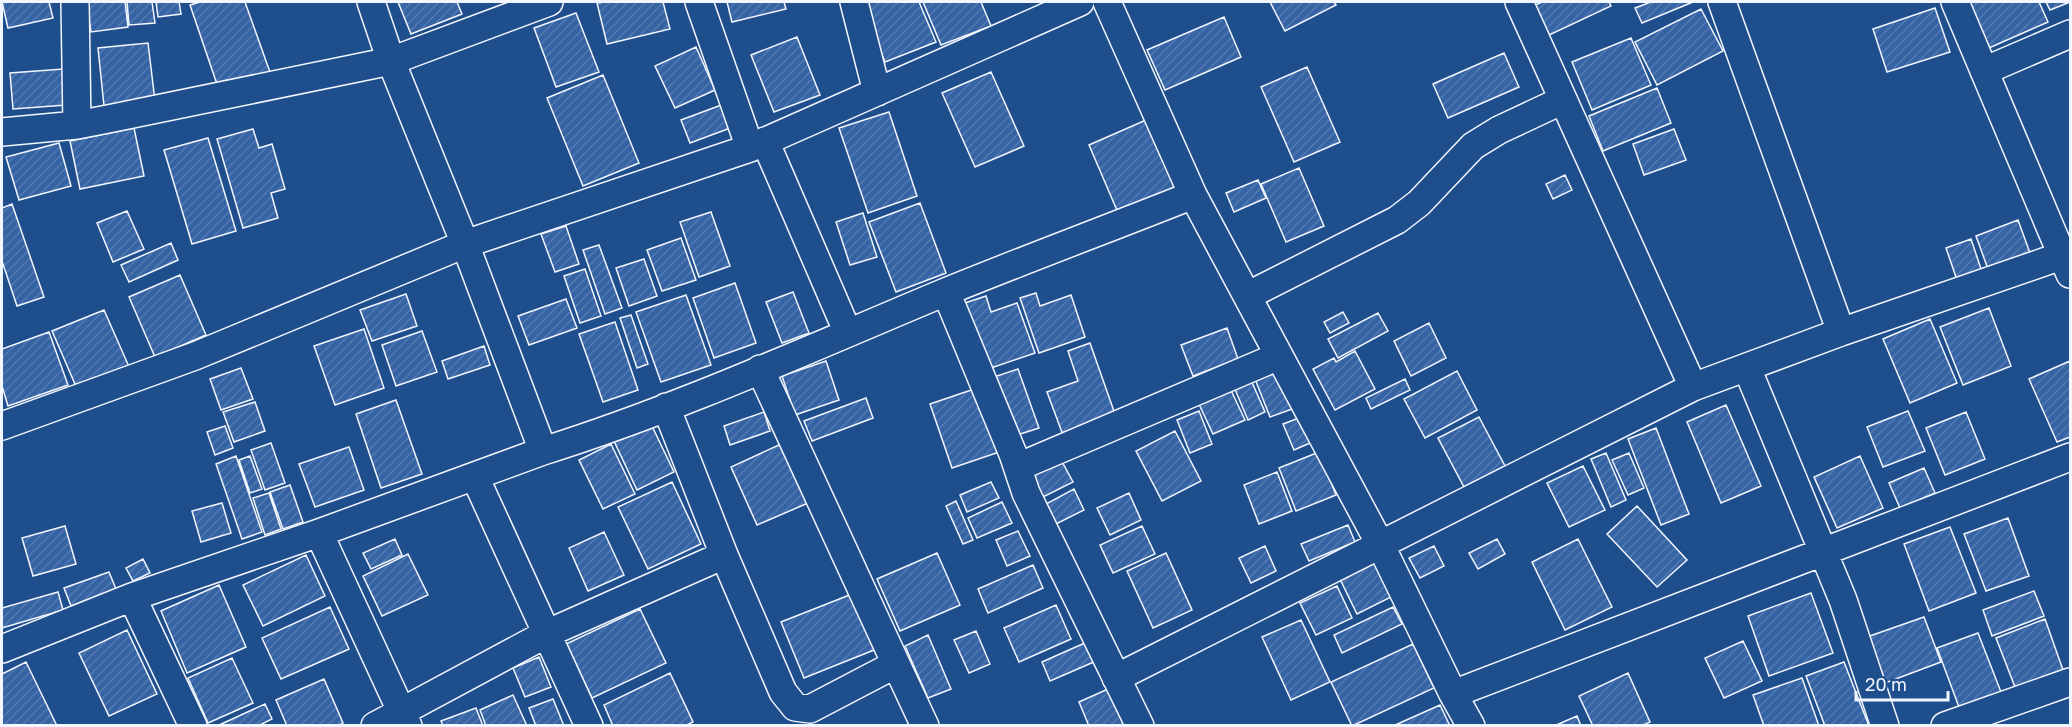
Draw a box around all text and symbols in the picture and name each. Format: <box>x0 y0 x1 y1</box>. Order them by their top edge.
scale bar <box>1856 664 1948 702</box>
text: 20 m <box>1865 673 1907 695</box>

